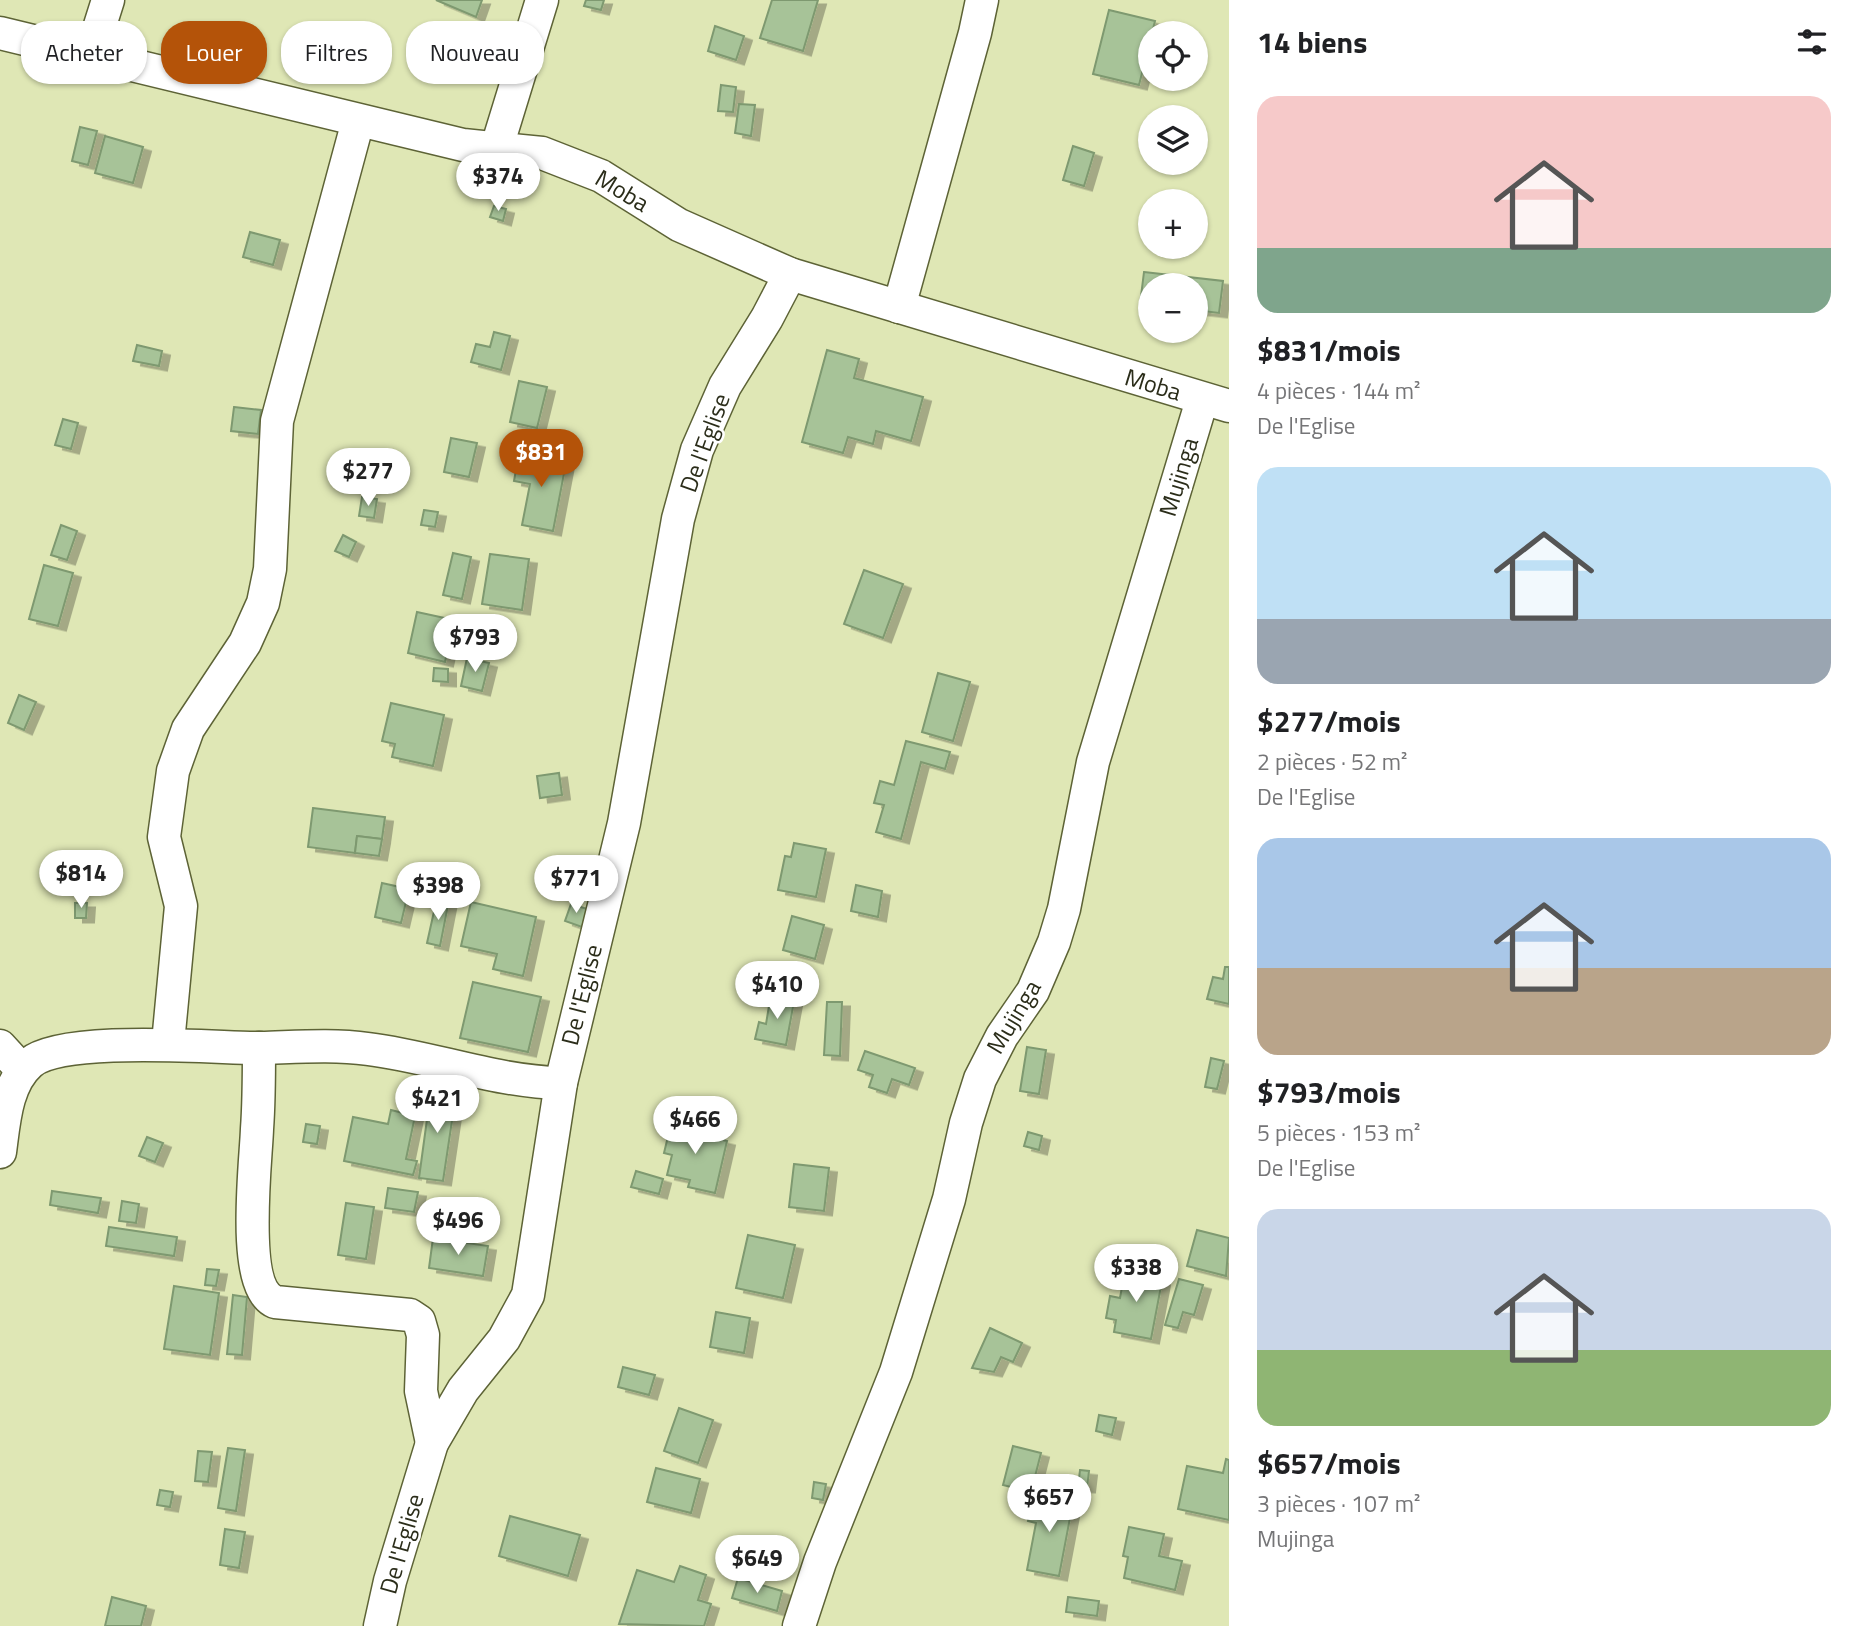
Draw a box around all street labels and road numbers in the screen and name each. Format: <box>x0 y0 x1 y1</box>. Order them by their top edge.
street label: Moba <box>589 160 656 220</box>
street label: Moba <box>1121 358 1186 410</box>
street label: De l'Eglise <box>670 388 739 497</box>
street label: Mujinga <box>1149 433 1207 521</box>
street label: De l'Eglise <box>551 941 611 1049</box>
street label: Mujinga <box>977 973 1049 1060</box>
street label: De l'Eglise <box>370 1489 433 1598</box>

